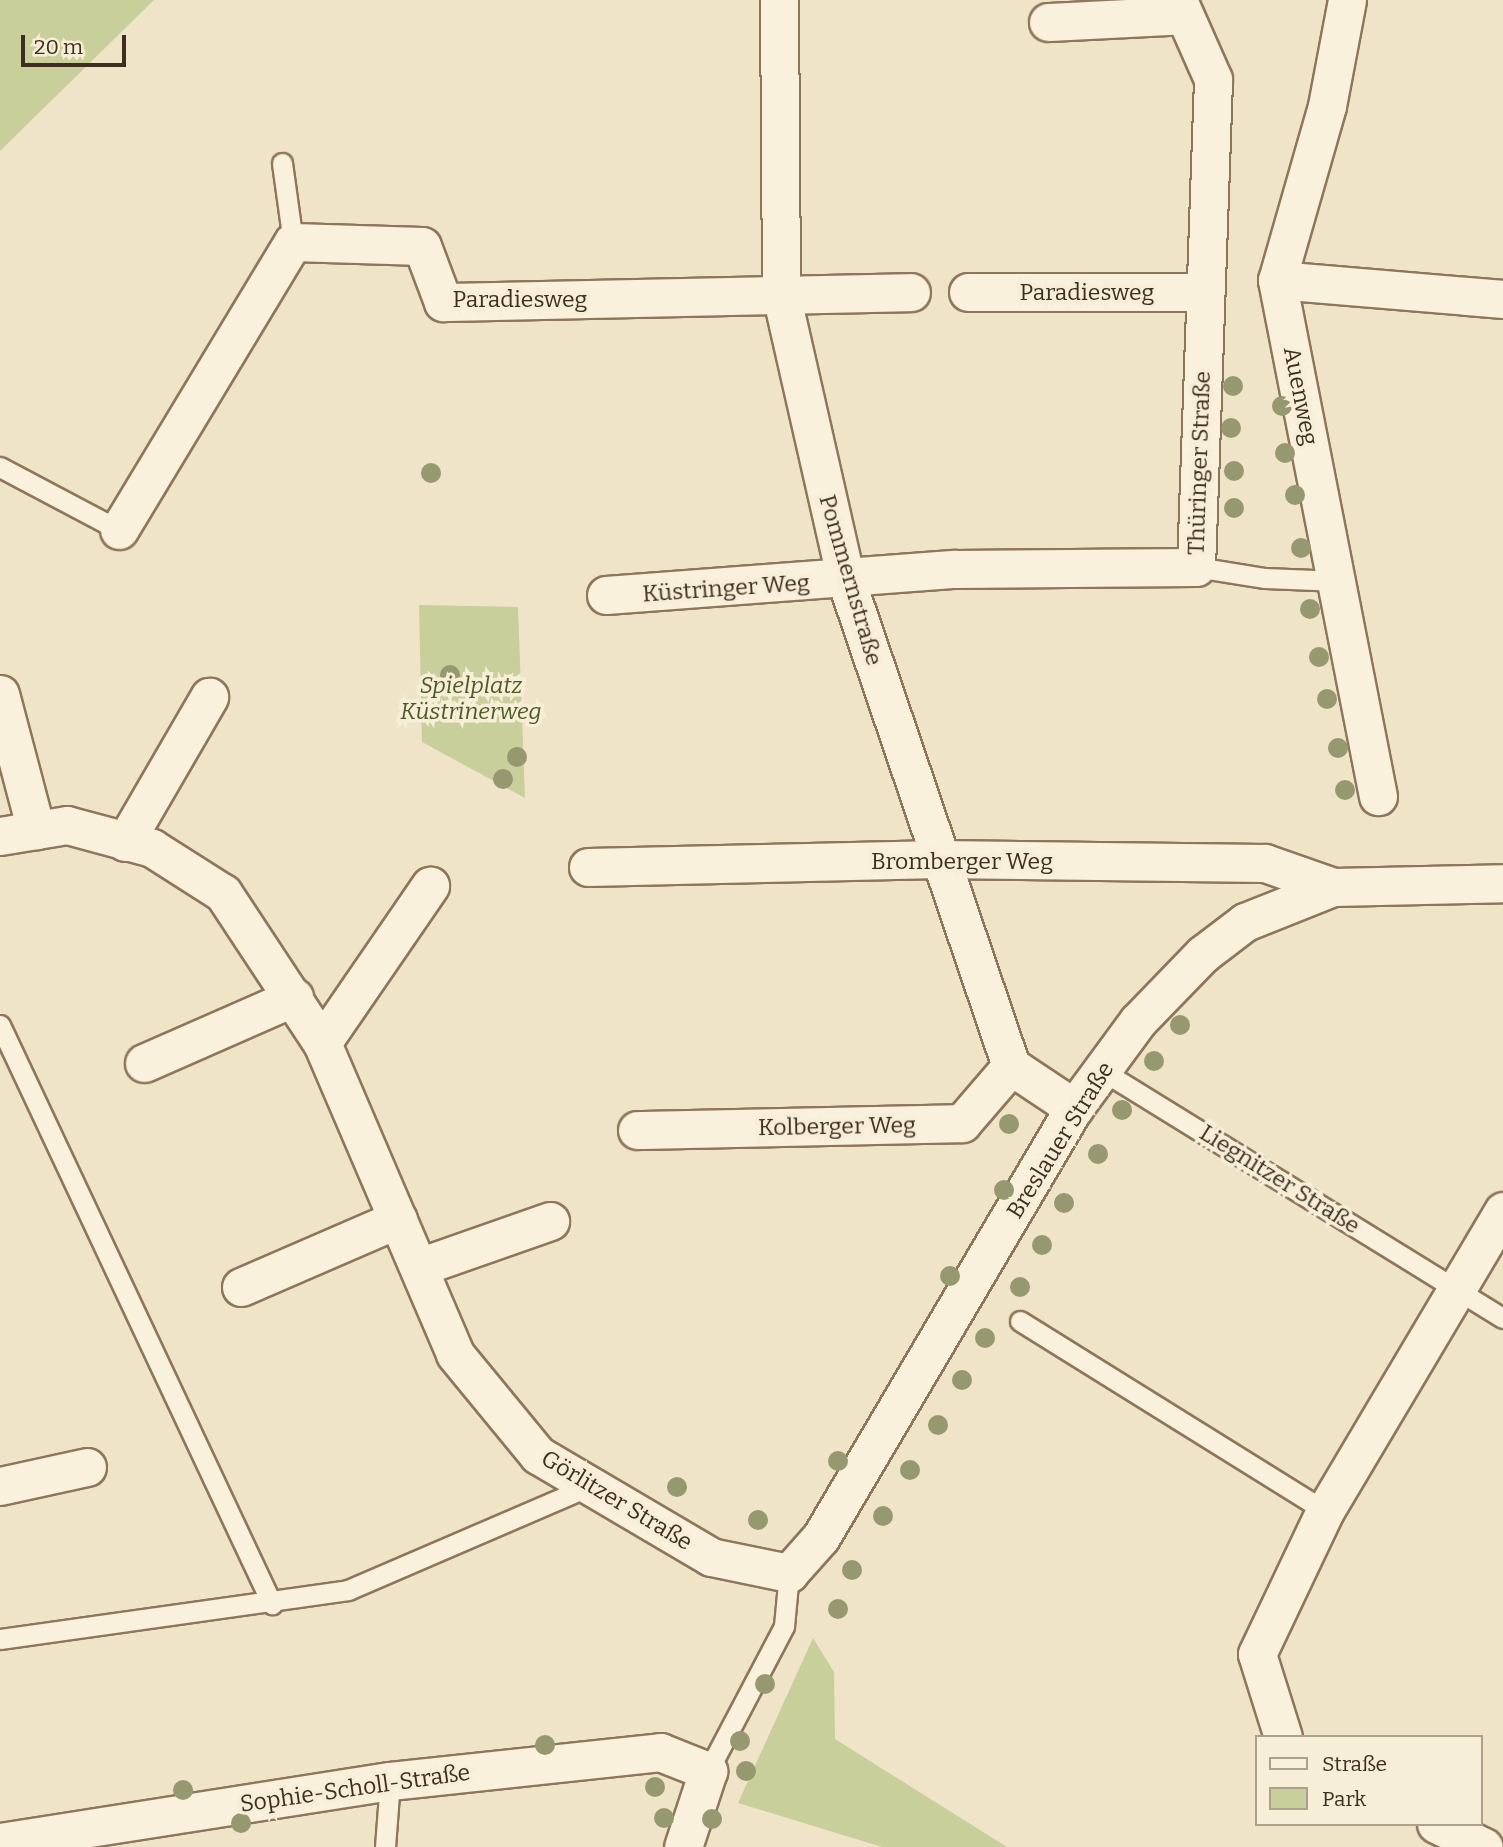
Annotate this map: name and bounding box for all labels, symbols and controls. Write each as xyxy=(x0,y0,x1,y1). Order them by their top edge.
scale bar xyxy=(24,21,130,65)
text: 20 m xyxy=(34,34,83,60)
street label: Paradiesweg xyxy=(1020,278,1154,306)
street label: Paradiesweg xyxy=(453,285,587,313)
street label: Auenweg xyxy=(1278,344,1324,448)
street label: Thüringer Straße xyxy=(1182,371,1216,555)
street label: Pommernstraße xyxy=(813,492,889,668)
street label: Küstringer Weg xyxy=(641,568,811,608)
park label: Spielplatz Küstrinerweg xyxy=(400,671,542,725)
street label: Bromberger Weg xyxy=(871,847,1053,875)
street label: Breslauer Straße xyxy=(1001,1057,1119,1223)
street label: Kolberger Weg xyxy=(758,1111,916,1141)
street label: Liegnitzer Straße xyxy=(1195,1119,1365,1239)
street label: Görlitzer Straße xyxy=(537,1444,697,1556)
legend xyxy=(1254,1735,1482,1826)
text: Straße xyxy=(1322,1751,1387,1777)
street label: Sophie-Scholl-Straße xyxy=(238,1758,472,1818)
text: Park xyxy=(1322,1786,1366,1812)

